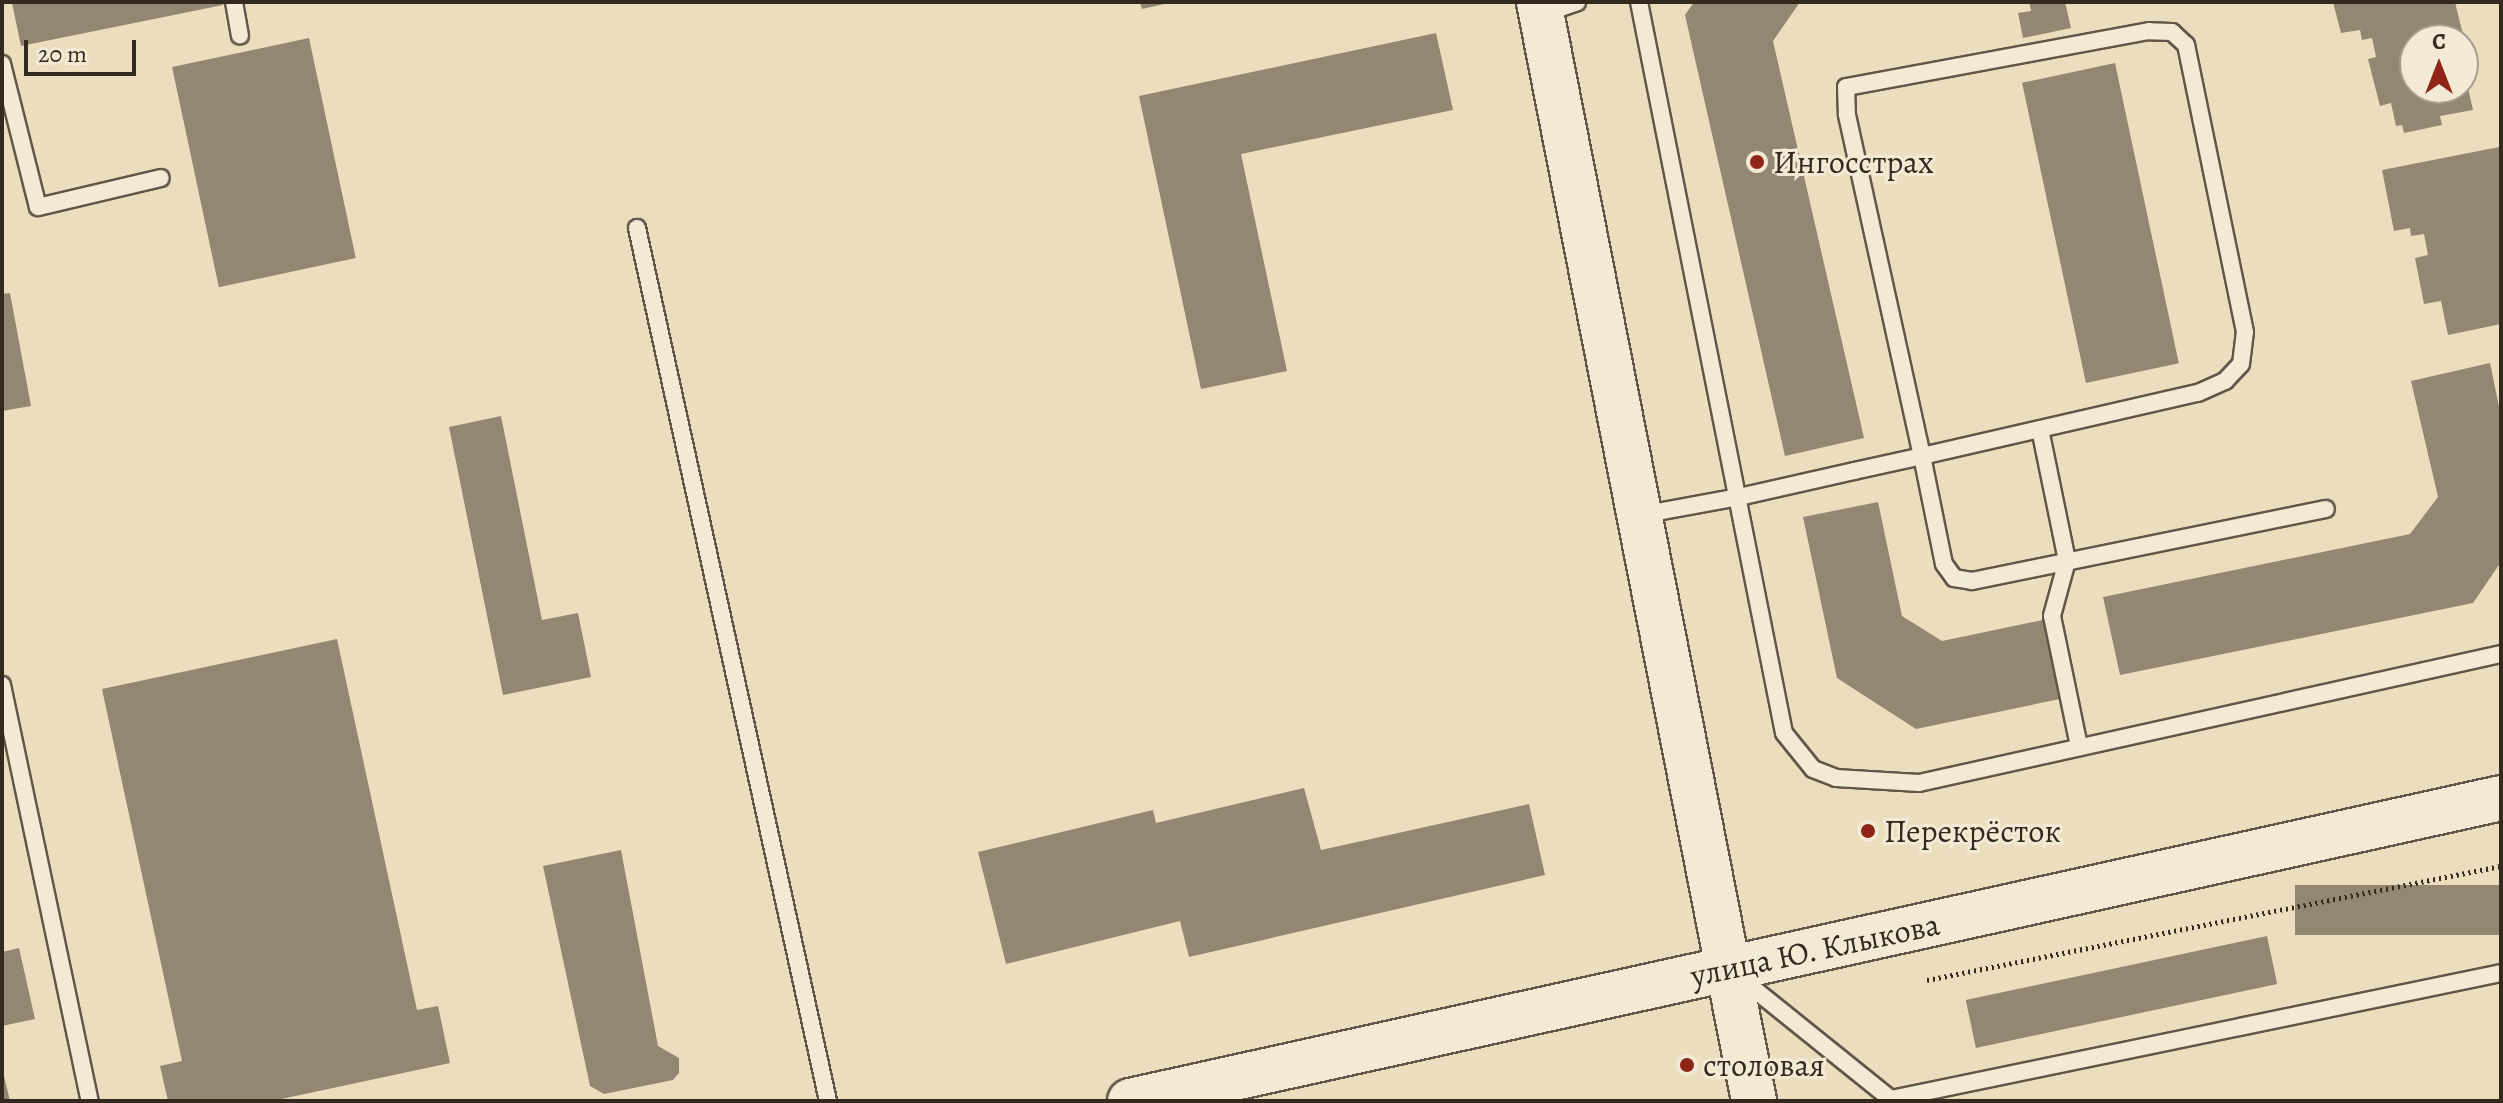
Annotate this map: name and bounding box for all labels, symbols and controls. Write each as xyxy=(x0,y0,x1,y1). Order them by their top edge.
scale bar xyxy=(28,24,140,74)
north arrow xyxy=(2399,24,2479,104)
text: С xyxy=(2432,27,2446,57)
text: 20 m xyxy=(38,38,87,70)
place label: Ингосстрах xyxy=(1773,143,1934,181)
marker: Ингосстрах xyxy=(1748,153,1766,171)
place label: Перекрёсток xyxy=(1884,812,2061,850)
marker: Перекрёсток xyxy=(1859,822,1877,840)
street label: улица Ю. Клыкова xyxy=(1687,905,1943,995)
place label: столовая xyxy=(1703,1046,1825,1084)
marker: столовая xyxy=(1678,1056,1696,1074)

